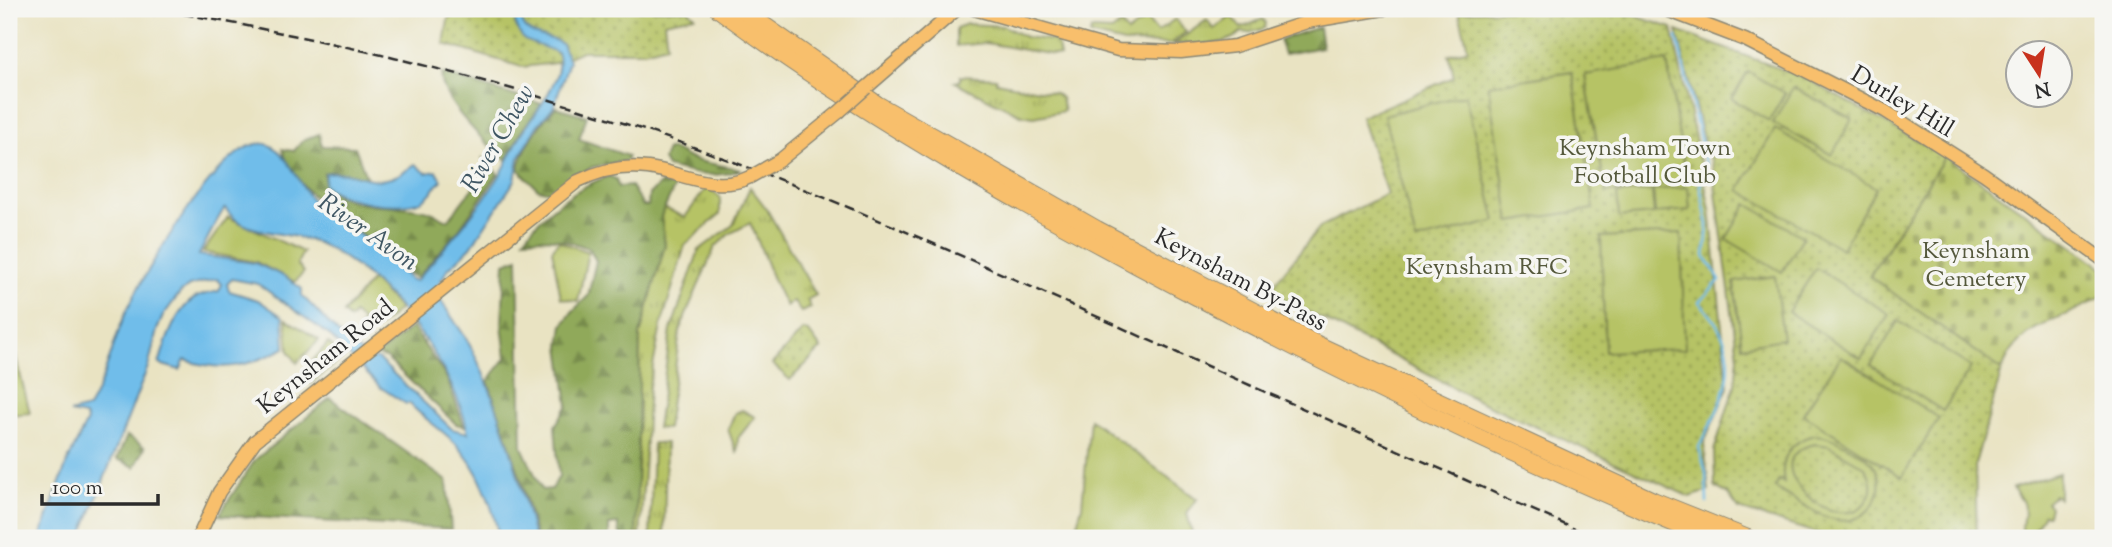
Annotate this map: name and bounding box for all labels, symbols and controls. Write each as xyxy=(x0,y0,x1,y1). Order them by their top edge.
north arrow xyxy=(2004,38,2074,108)
street label: Durley Hill xyxy=(1844,58,1960,147)
text: N xyxy=(2032,73,2052,103)
water label: River Chew xyxy=(453,78,545,200)
park label: Keynsham Town Football Club xyxy=(1559,132,1731,194)
water label: River Avon xyxy=(310,185,425,281)
street label: Keynsham By-Pass xyxy=(1148,221,1332,341)
park label: Keynsham Cemetery xyxy=(1922,235,2030,297)
park label: Keynsham RFC xyxy=(1406,251,1568,285)
street label: Keynsham Road xyxy=(251,292,402,423)
scale bar xyxy=(42,463,158,507)
text: 100 m xyxy=(52,474,103,504)

